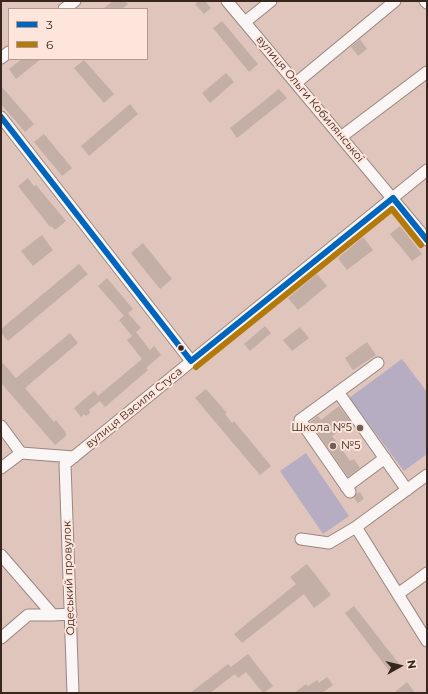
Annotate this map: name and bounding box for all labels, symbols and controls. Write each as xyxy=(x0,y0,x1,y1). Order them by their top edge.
legend xyxy=(8,8,148,60)
text: 3 xyxy=(46,17,53,32)
street label: вулиця Ольги Кобилянської xyxy=(253,33,367,165)
text: 6 xyxy=(46,37,53,52)
unlabelled marker xyxy=(176,343,186,353)
street label: вулиця Василя Стуса xyxy=(83,365,185,451)
place label: Школа №5 xyxy=(291,421,352,435)
marker: Школа №5 xyxy=(355,423,365,433)
place label: №5 xyxy=(341,439,360,453)
marker: №5 xyxy=(328,441,338,451)
street label: Одеський провулок xyxy=(60,520,78,636)
north arrow xyxy=(380,646,420,686)
text: N xyxy=(404,659,419,670)

